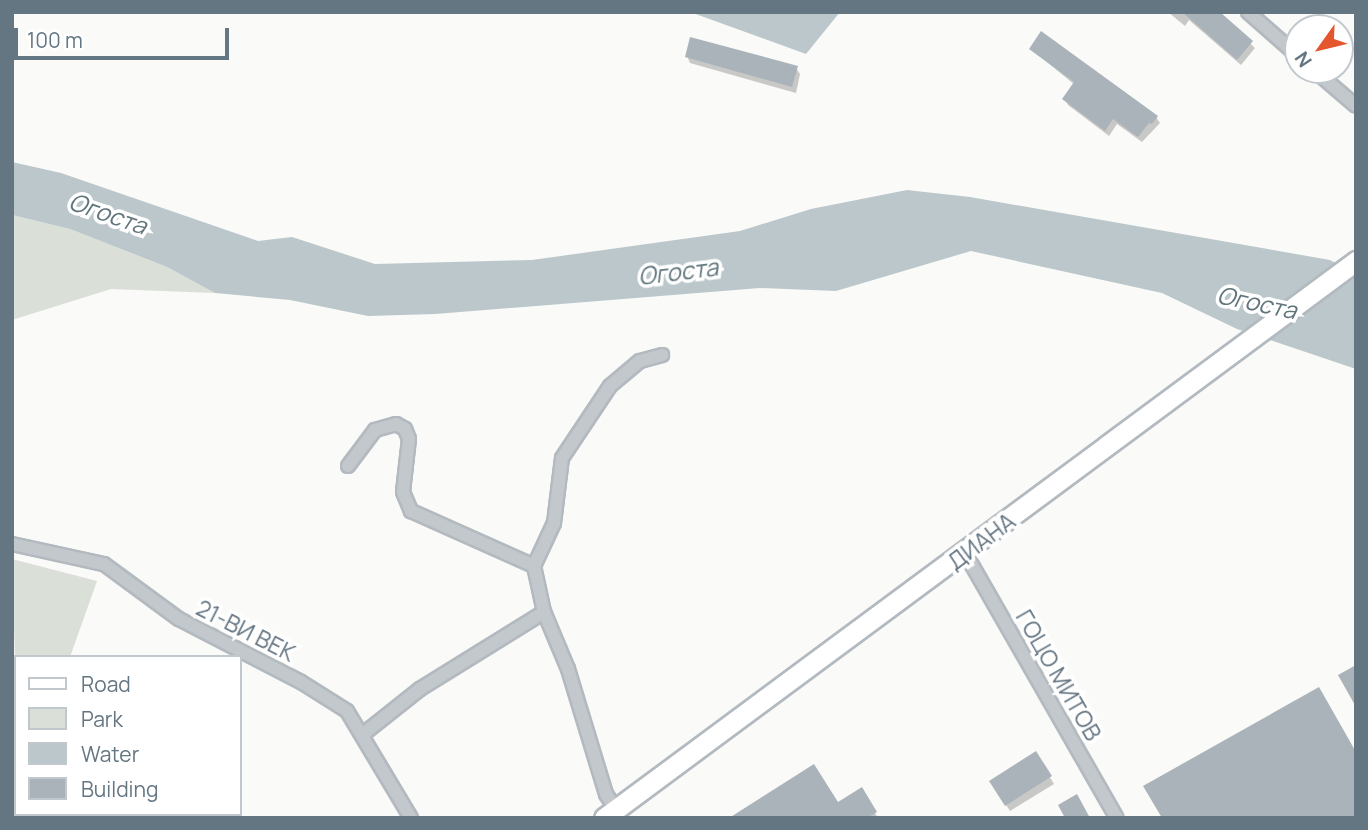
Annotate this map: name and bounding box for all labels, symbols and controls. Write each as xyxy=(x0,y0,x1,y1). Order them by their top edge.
scale bar xyxy=(18,14,233,58)
north arrow xyxy=(1284,14,1354,84)
text: 100 m xyxy=(27,26,83,54)
text: N xyxy=(1289,47,1318,73)
water label: Огоста xyxy=(65,186,151,240)
water label: Огоста xyxy=(636,252,720,290)
water label: Огоста xyxy=(1215,280,1299,324)
street label: ДИАНА xyxy=(942,507,1020,575)
street label: 21-ВИ ВЕК xyxy=(192,593,300,667)
street label: ГОЦО МИТОВ xyxy=(1011,605,1107,745)
legend xyxy=(14,655,242,816)
text: Road xyxy=(81,670,131,698)
text: Park xyxy=(81,705,123,733)
text: Water xyxy=(81,740,139,768)
text: Building xyxy=(81,775,158,803)

